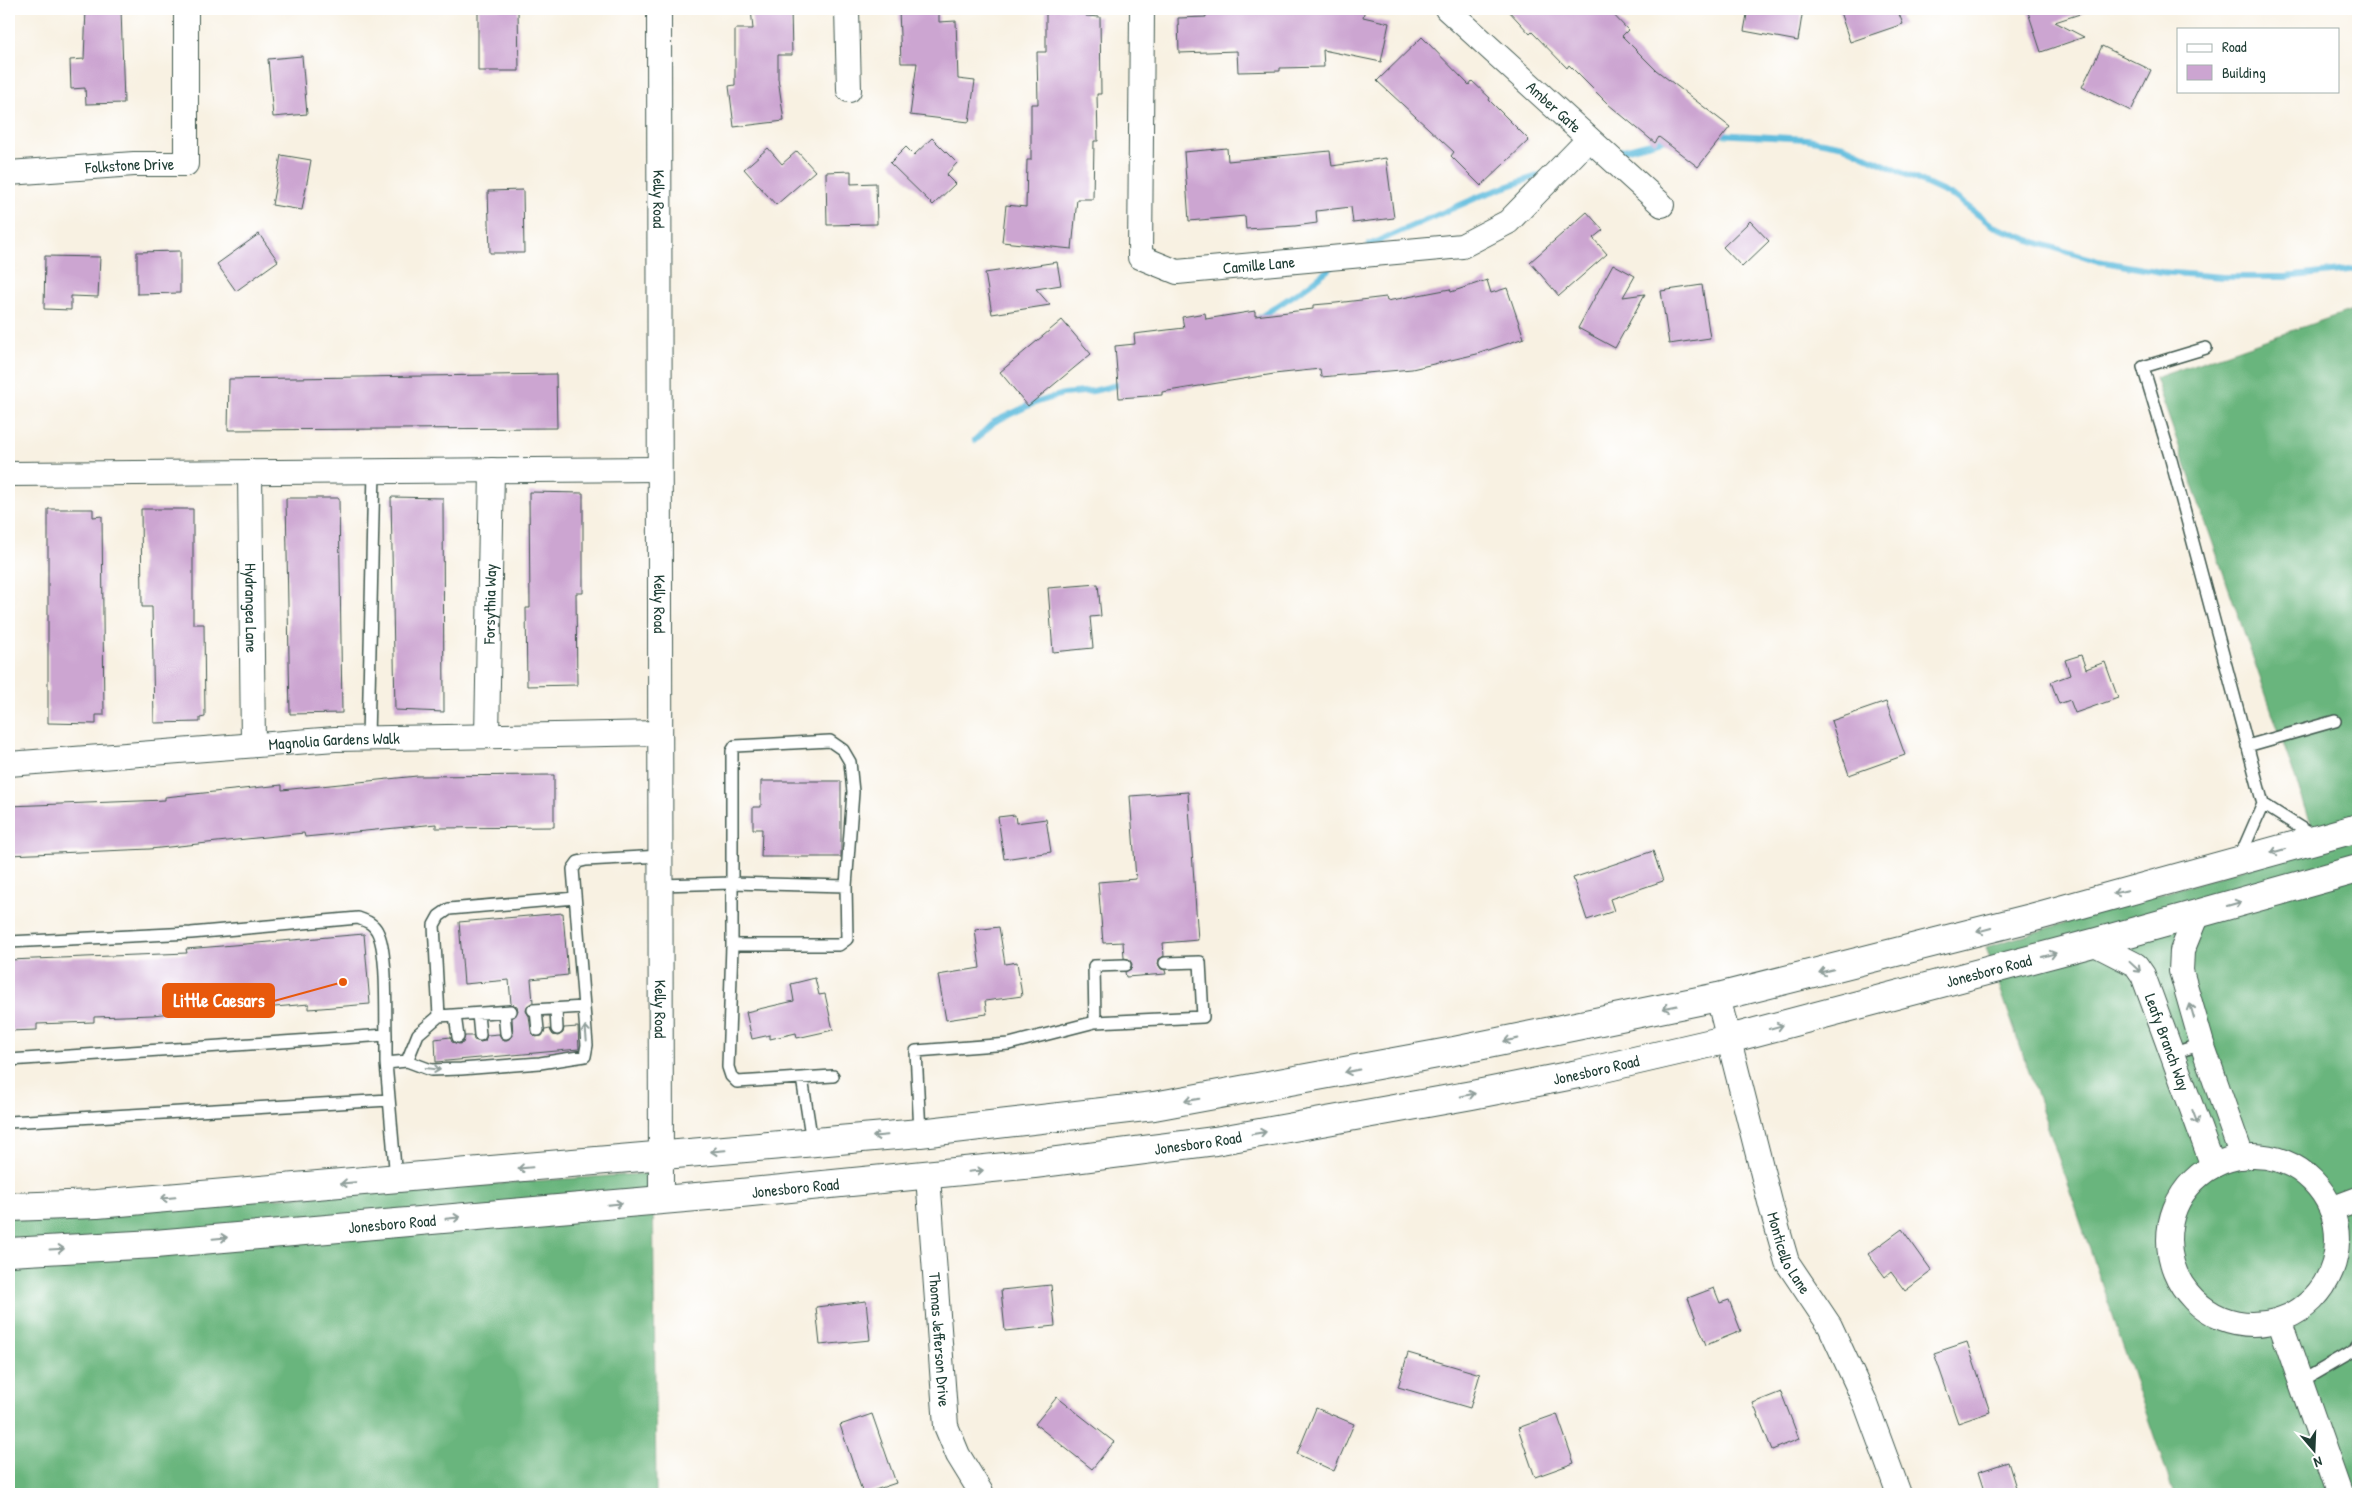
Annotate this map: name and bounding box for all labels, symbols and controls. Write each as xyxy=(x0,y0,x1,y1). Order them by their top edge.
legend xyxy=(2177,28,2340,92)
text: Road xyxy=(2222,36,2247,57)
text: Building xyxy=(2222,62,2266,83)
street label: Amber Gate xyxy=(1522,76,1587,138)
street label: Folkstone Drive xyxy=(84,153,175,179)
street label: Kelly Road xyxy=(648,170,670,228)
street label: Camille Lane xyxy=(1222,250,1296,279)
street label: Hydrangea Lane xyxy=(240,563,263,654)
street label: Forsythia Way xyxy=(478,563,501,645)
street label: Kelly Road xyxy=(649,575,671,633)
street label: Magnolia Gardens Walk xyxy=(268,727,400,755)
one-way arrow xyxy=(2270,847,2286,857)
one-way arrow xyxy=(2113,888,2129,897)
one-way arrow xyxy=(2226,898,2242,908)
one-way arrow xyxy=(1976,926,1992,935)
street label: Jonesboro Road xyxy=(1943,949,2034,992)
one-way arrow xyxy=(2040,950,2056,959)
one-way arrow xyxy=(2129,961,2141,973)
one-way arrow xyxy=(1819,967,1835,976)
street label: Kelly Road xyxy=(650,980,672,1038)
callout: Little Caesars xyxy=(163,984,274,1017)
text: Little Caesars xyxy=(173,988,265,1013)
street label: Leafy Branch Way xyxy=(2140,990,2196,1094)
one-way arrow xyxy=(1663,1003,1679,1012)
one-way arrow xyxy=(2187,1004,2197,1020)
one-way arrow xyxy=(1768,1021,1784,1031)
one-way arrow xyxy=(581,1025,591,1041)
one-way arrow xyxy=(1504,1036,1520,1045)
street label: Jonesboro Road xyxy=(1551,1049,1641,1090)
one-way arrow xyxy=(425,1064,441,1074)
one-way arrow xyxy=(1344,1067,1360,1077)
one-way arrow xyxy=(1459,1090,1475,1100)
one-way arrow xyxy=(1184,1095,1200,1105)
one-way arrow xyxy=(2191,1109,2200,1124)
street label: Jonesboro Road xyxy=(1153,1125,1243,1160)
one-way arrow xyxy=(1250,1127,1266,1137)
one-way arrow xyxy=(873,1132,889,1141)
one-way arrow xyxy=(711,1146,727,1156)
one-way arrow xyxy=(517,1163,533,1173)
one-way arrow xyxy=(968,1166,984,1176)
street label: Jonesboro Road xyxy=(751,1172,840,1203)
one-way arrow xyxy=(340,1178,356,1188)
one-way arrow xyxy=(161,1193,177,1203)
one-way arrow xyxy=(606,1199,622,1209)
street label: Jonesboro Road xyxy=(347,1209,437,1238)
street label: Monticello Lane xyxy=(1762,1209,1817,1299)
one-way arrow xyxy=(444,1213,460,1223)
one-way arrow xyxy=(211,1233,227,1243)
one-way arrow xyxy=(49,1245,65,1254)
street label: Thomas Jefferson Drive xyxy=(924,1272,956,1408)
north arrow xyxy=(2290,1426,2340,1476)
text: N xyxy=(2311,1453,2325,1473)

